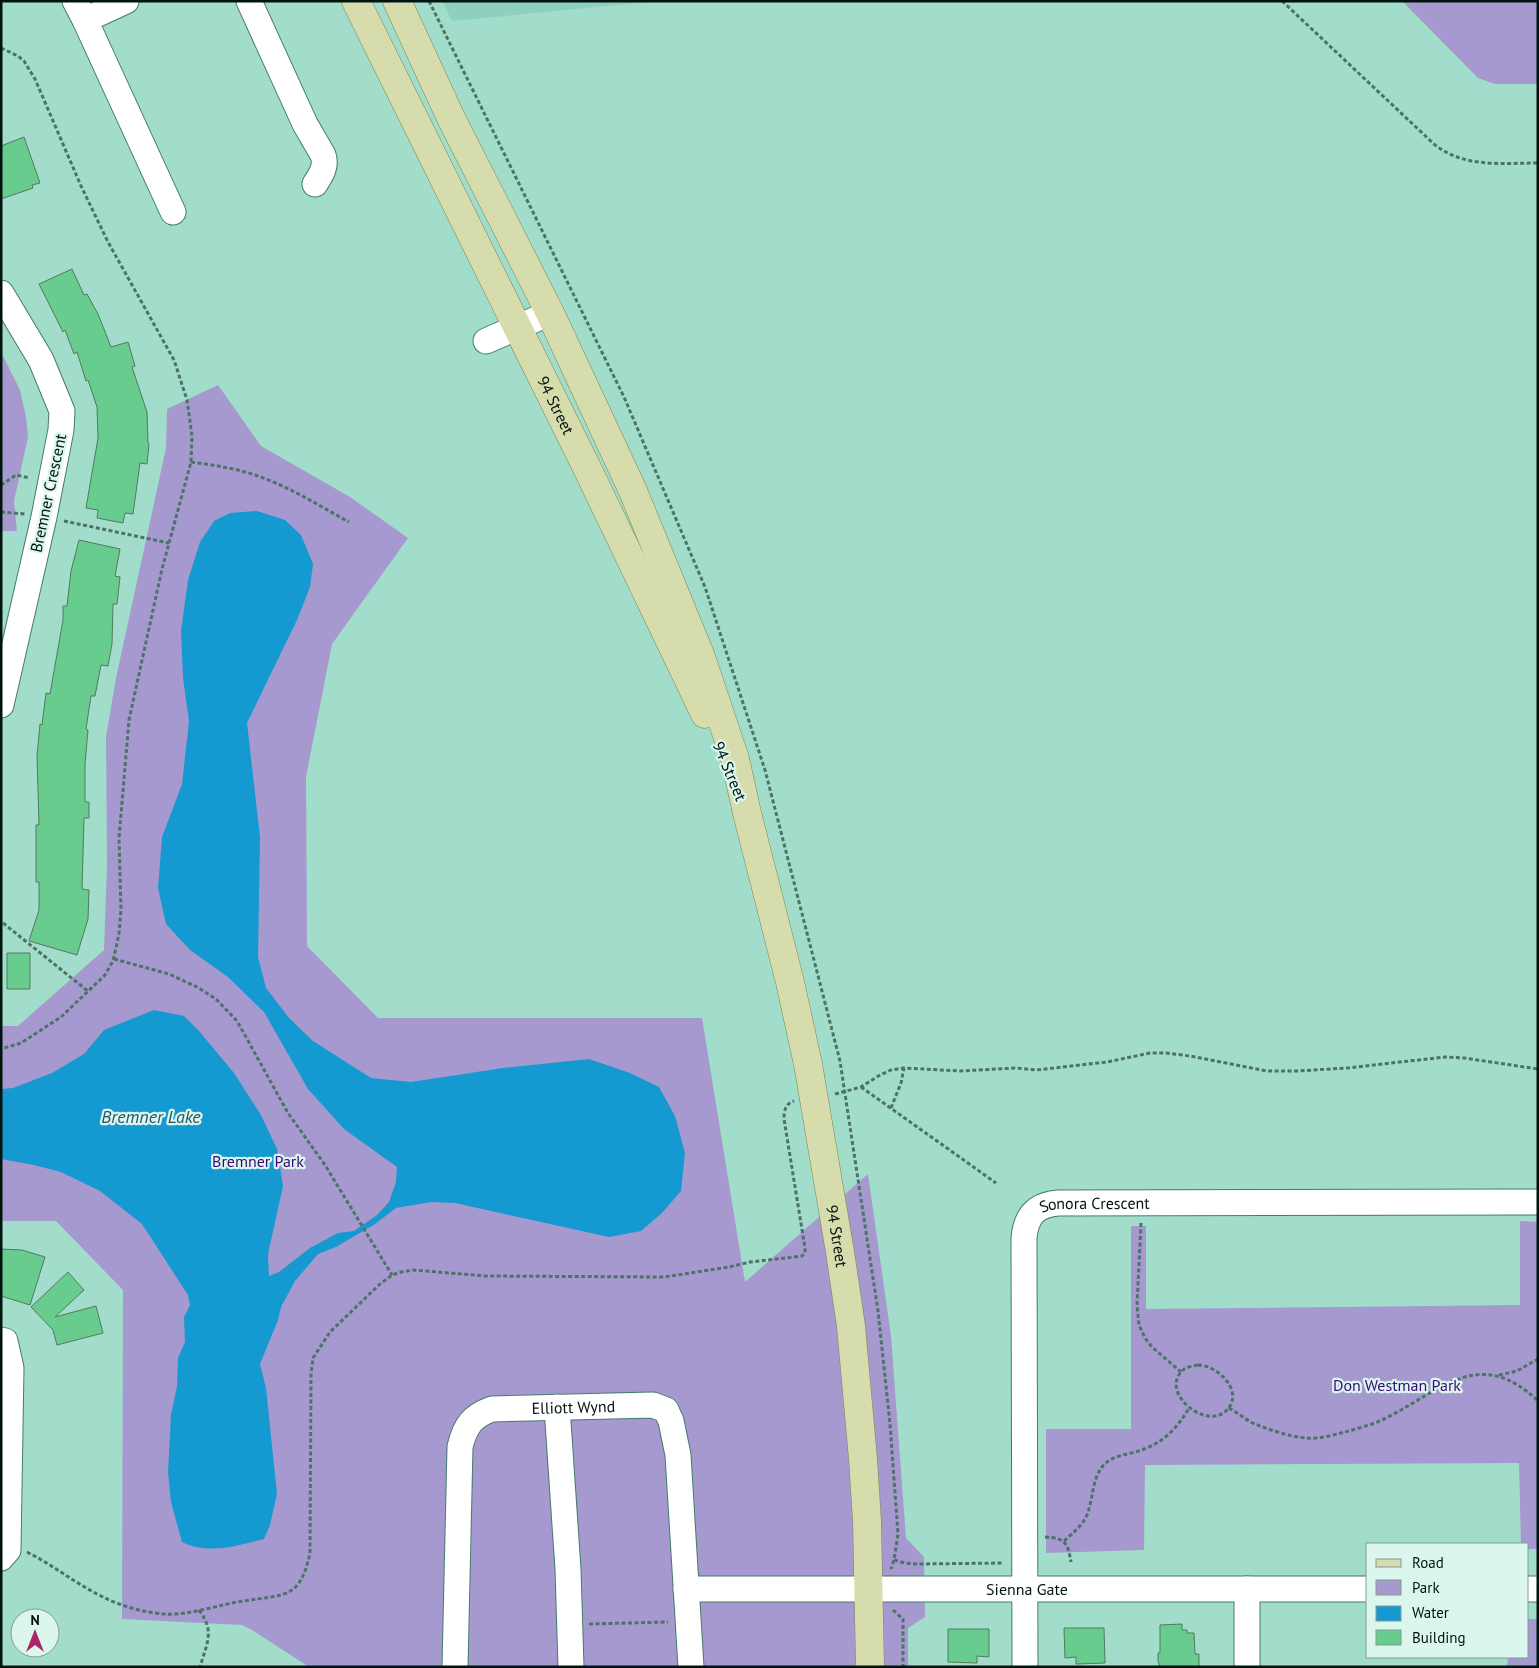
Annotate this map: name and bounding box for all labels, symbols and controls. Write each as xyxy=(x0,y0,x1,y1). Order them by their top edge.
street label: 94 Street xyxy=(533,373,579,438)
street label: Bremner Crescent xyxy=(26,431,70,554)
street label: 94 Street xyxy=(709,738,752,804)
water label: Bremner Lake xyxy=(101,1105,201,1128)
park label: Bremner Park xyxy=(212,1151,304,1171)
street label: Sonora Crescent xyxy=(1036,1193,1150,1217)
street label: 94 Street xyxy=(822,1203,852,1269)
park label: Don Westman Park xyxy=(1333,1375,1461,1395)
street label: Elliott Wynd xyxy=(531,1396,615,1418)
legend xyxy=(1366,1543,1529,1658)
text: Road xyxy=(1412,1553,1444,1572)
text: Park xyxy=(1412,1578,1440,1597)
street label: Sienna Gate xyxy=(986,1579,1068,1599)
text: Water xyxy=(1412,1603,1449,1622)
north arrow xyxy=(10,1608,60,1658)
text: N xyxy=(30,1611,40,1629)
text: Building xyxy=(1412,1628,1466,1647)

